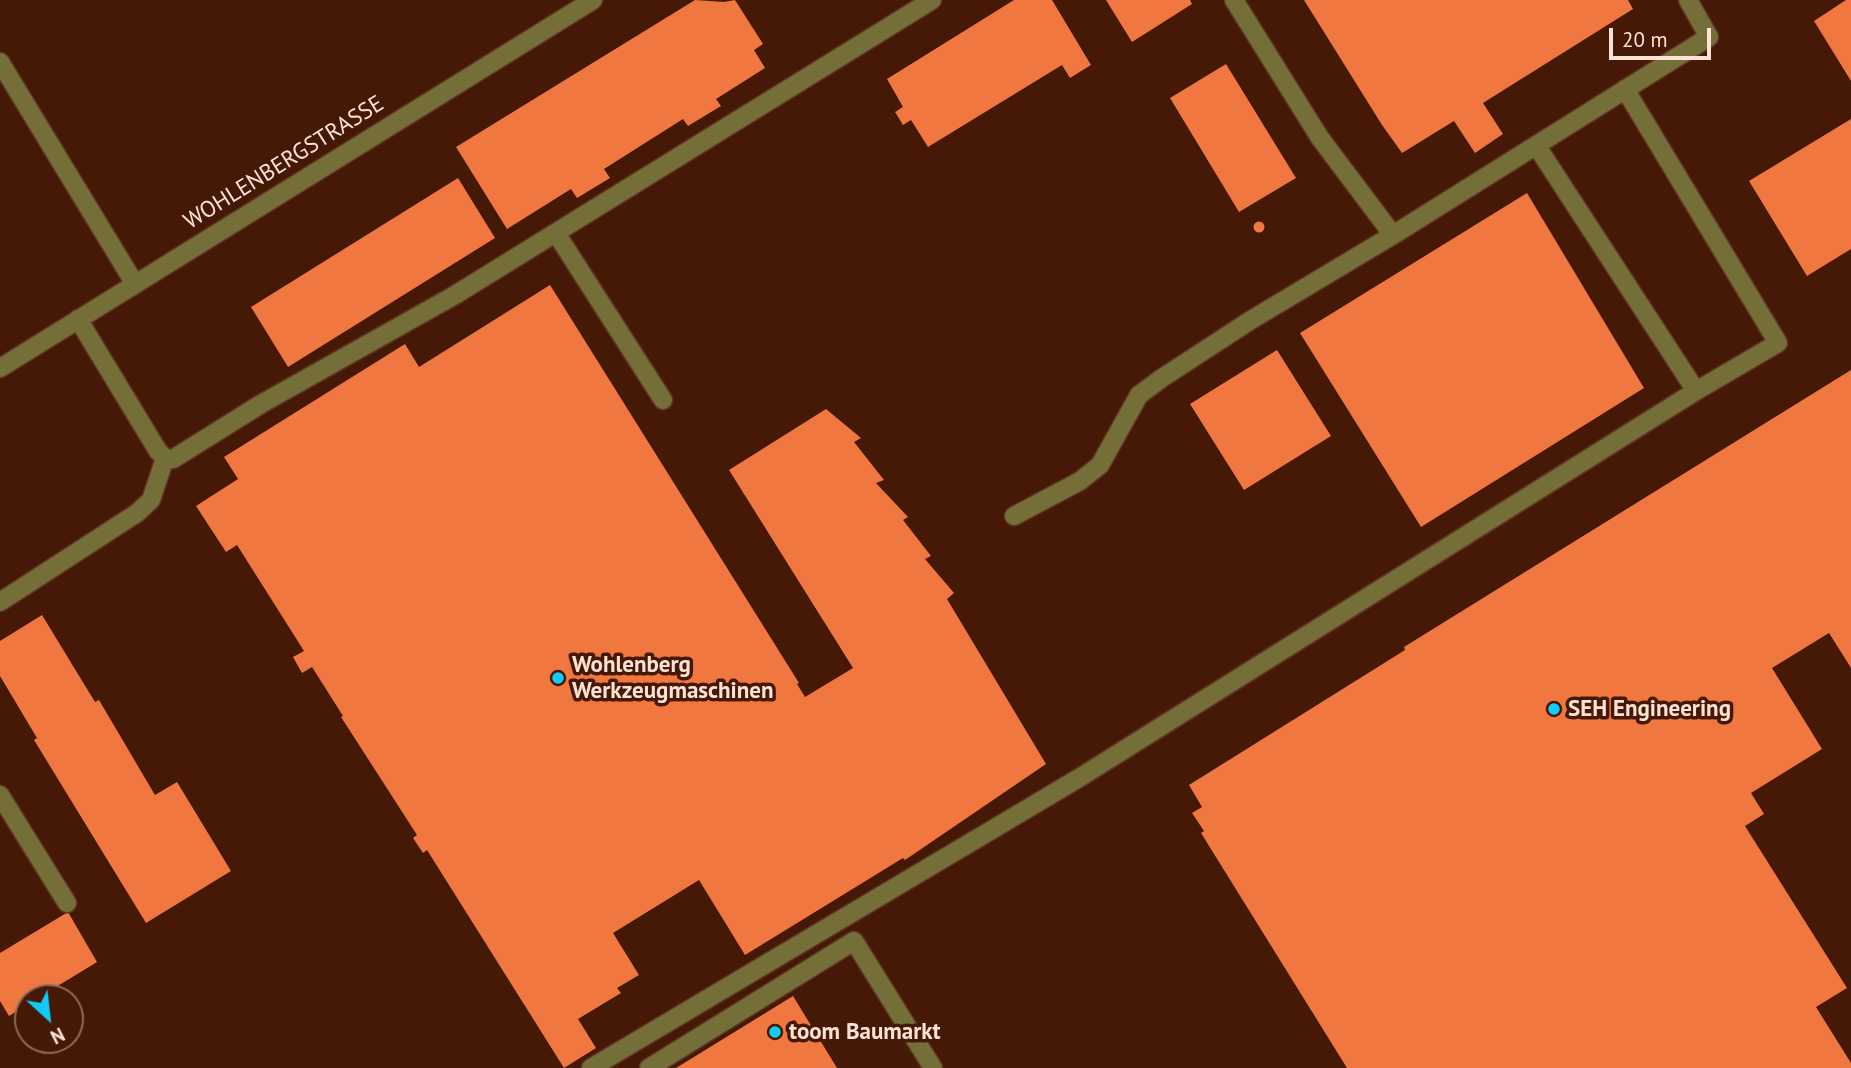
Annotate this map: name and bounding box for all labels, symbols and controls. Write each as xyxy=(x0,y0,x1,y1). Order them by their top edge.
scale bar xyxy=(1613,14,1714,58)
text: 20 m xyxy=(1622,26,1668,53)
street label: WOHLENBERGSTRASSE xyxy=(179,90,389,236)
place label: Wohlenberg Werkzeugmaschinen xyxy=(572,651,773,705)
marker: Wohlenberg Werkzeugmaschinen xyxy=(550,670,566,686)
place label: SEH Engineering xyxy=(1568,695,1731,723)
marker: SEH Engineering xyxy=(1546,701,1562,717)
north arrow xyxy=(14,984,84,1054)
place label: toom Baumarkt xyxy=(789,1018,941,1046)
text: N xyxy=(47,1022,69,1049)
marker: toom Baumarkt xyxy=(767,1024,783,1040)

